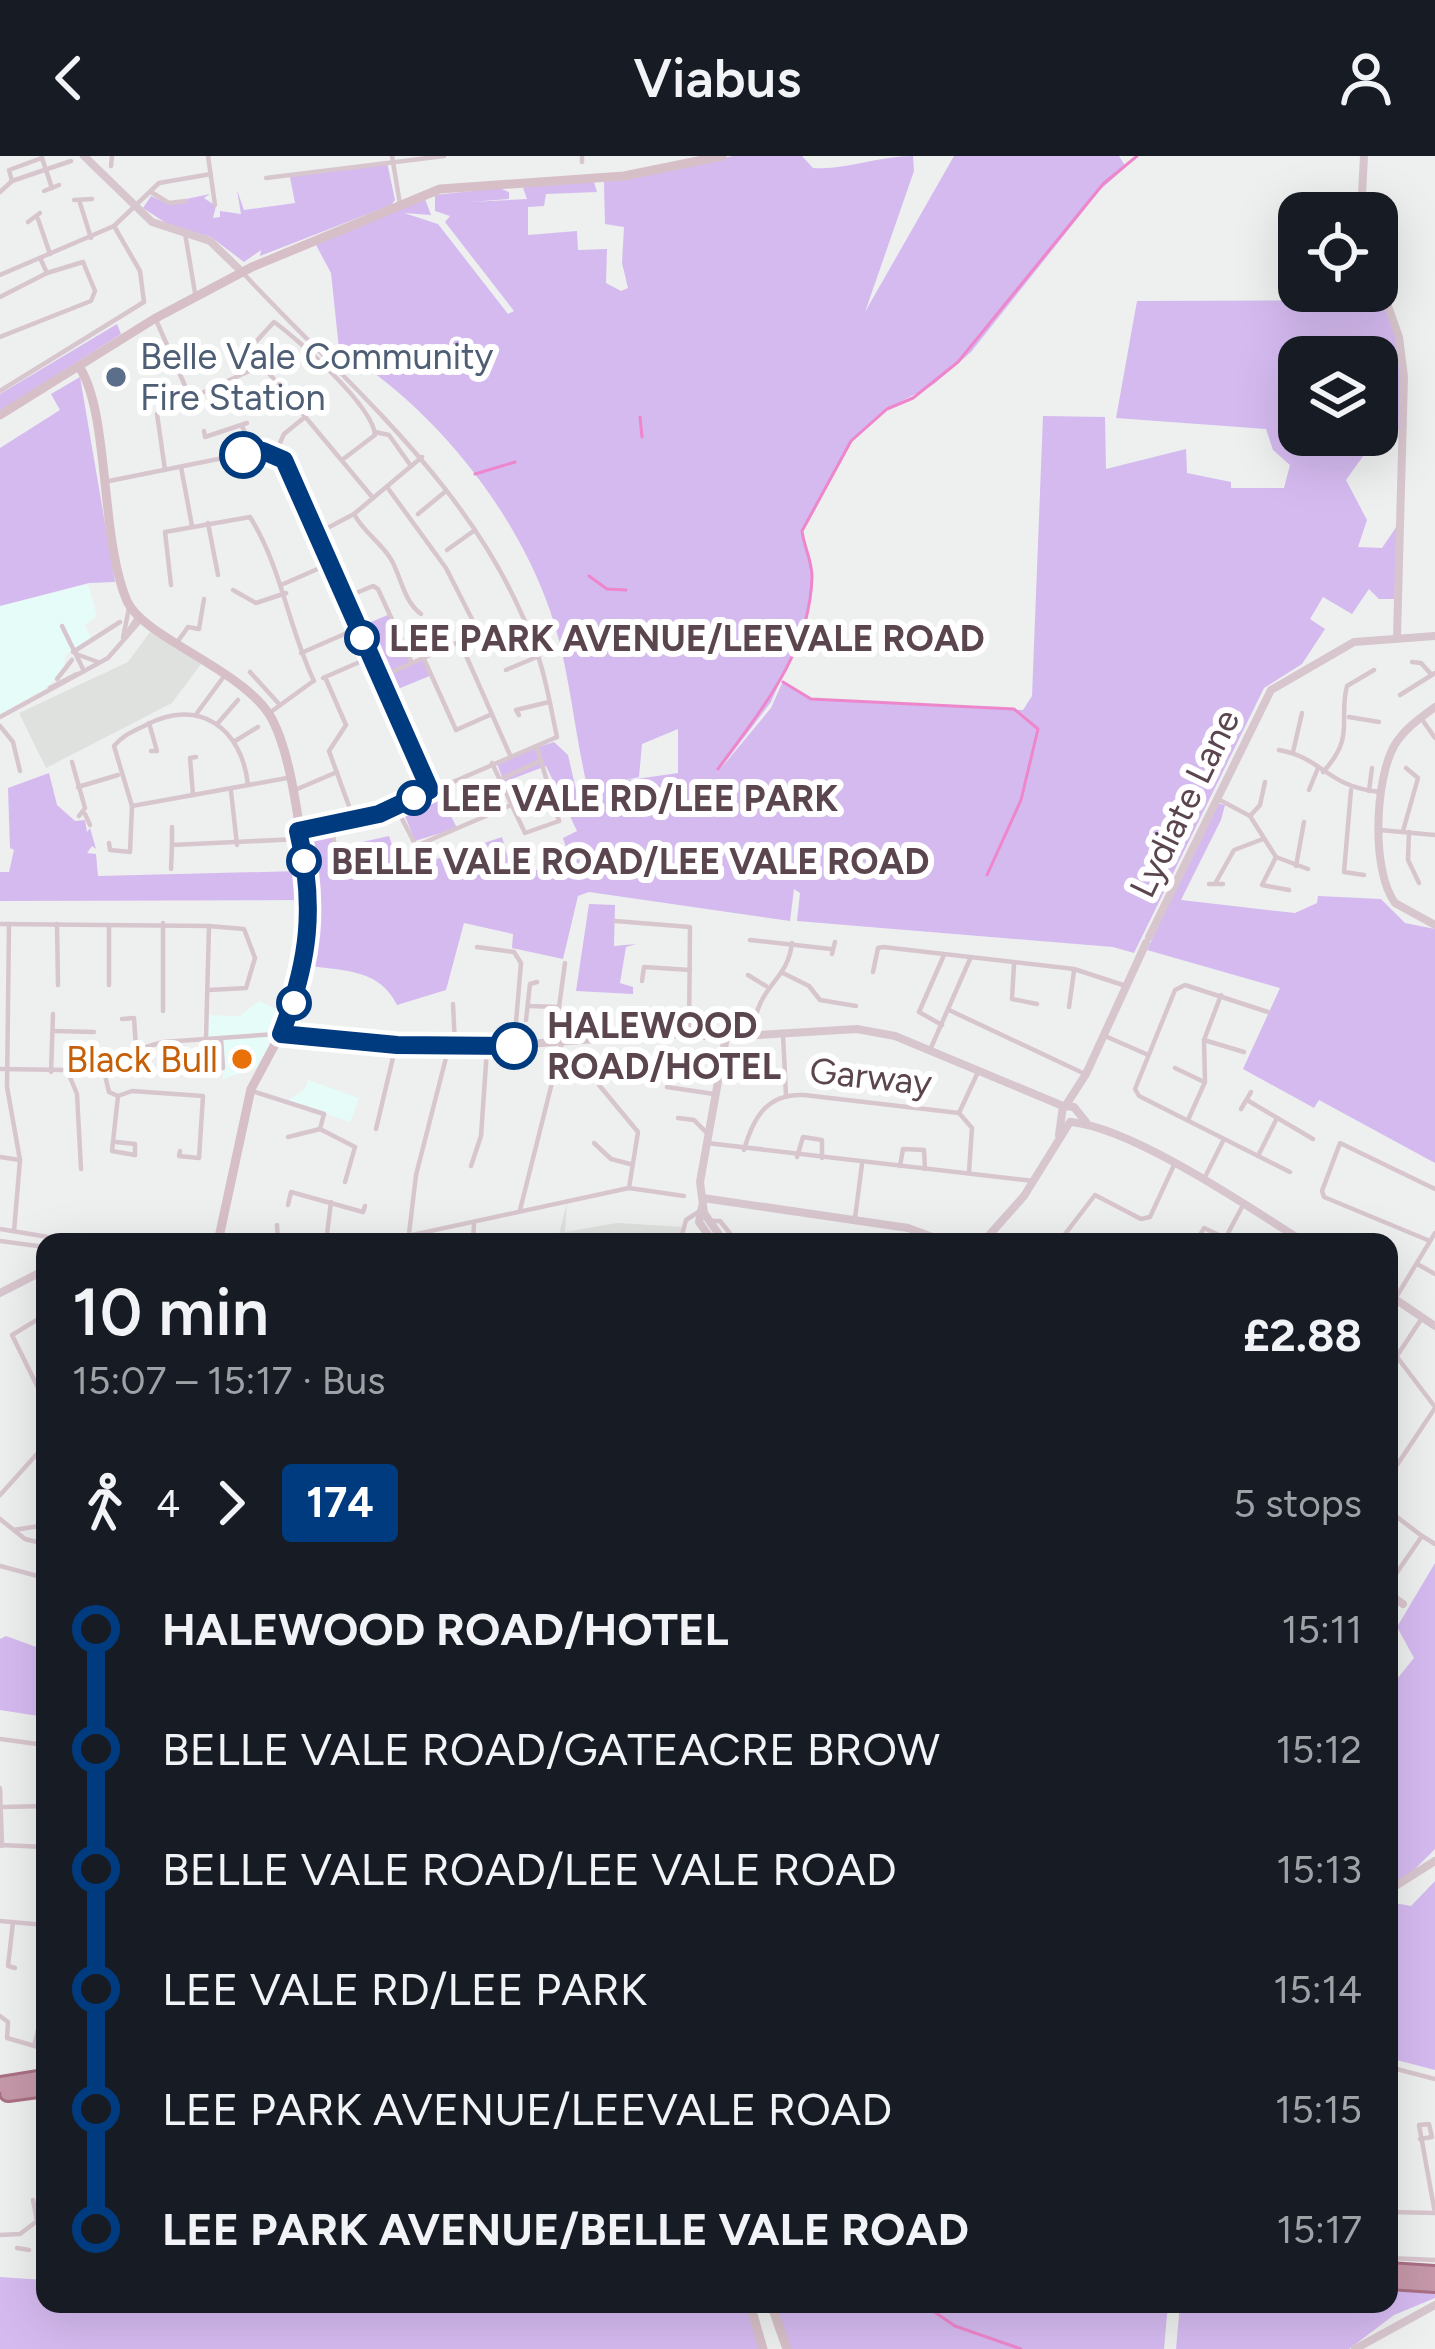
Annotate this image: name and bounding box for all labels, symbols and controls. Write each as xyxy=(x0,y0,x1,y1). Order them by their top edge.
icon: back xyxy=(36,45,102,111)
icon: person xyxy=(1333,45,1399,111)
text: Viabus xyxy=(634,46,801,111)
map controls xyxy=(1278,192,1398,456)
button: locate xyxy=(1278,192,1398,312)
place label: Belle Vale Community Fire Station xyxy=(140,335,494,419)
button: layers xyxy=(1278,336,1398,456)
marker: Belle Vale Community Fire Station xyxy=(103,364,129,390)
unlabelled marker xyxy=(221,433,265,477)
place label: LEE PARK AVENUE/LEEVALE ROAD xyxy=(389,617,985,660)
marker: LEE PARK AVENUE/LEEVALE ROAD xyxy=(346,622,378,654)
street label: Lydiate Lane xyxy=(1120,702,1248,904)
place label: LEE VALE RD/LEE PARK xyxy=(441,777,838,820)
marker: LEE VALE RD/LEE PARK xyxy=(398,782,430,814)
place label: BELLE VALE ROAD/LEE VALE ROAD xyxy=(331,840,929,883)
marker: BELLE VALE ROAD/LEE VALE ROAD xyxy=(288,845,320,877)
unlabelled marker xyxy=(278,987,310,1019)
place label: HALEWOOD ROAD/HOTEL xyxy=(547,1004,781,1088)
marker: HALEWOOD ROAD/HOTEL xyxy=(492,1024,536,1068)
place label: Black Bull xyxy=(66,1038,218,1081)
marker: Black Bull xyxy=(229,1046,255,1072)
street label: Garway xyxy=(808,1049,934,1104)
text: 10 min xyxy=(72,1272,269,1352)
text: £2.88 xyxy=(1243,1308,1362,1362)
text: 15:07 – 15:17 · Bus xyxy=(72,1357,385,1404)
icon: walk xyxy=(72,1470,138,1536)
icon: forward xyxy=(198,1470,264,1536)
text: 174 xyxy=(306,1477,374,1528)
text: 4 xyxy=(156,1480,180,1527)
text: 5 stops xyxy=(1233,1480,1362,1527)
text: HALEWOOD ROAD/HOTEL xyxy=(162,1602,729,1656)
text: 15:11 xyxy=(1281,1606,1362,1653)
text: BELLE VALE ROAD/GATEACRE BROW xyxy=(162,1722,940,1776)
text: 15:12 xyxy=(1276,1726,1362,1773)
text: BELLE VALE ROAD/LEE VALE ROAD xyxy=(162,1842,897,1896)
text: 15:13 xyxy=(1276,1846,1362,1893)
text: LEE VALE RD/LEE PARK xyxy=(162,1962,647,2016)
text: 15:14 xyxy=(1273,1966,1362,2013)
text: LEE PARK AVENUE/LEEVALE ROAD xyxy=(162,2082,892,2136)
text: 15:15 xyxy=(1275,2086,1362,2133)
text: LEE PARK AVENUE/BELLE VALE ROAD xyxy=(162,2202,969,2256)
text: 15:17 xyxy=(1277,2206,1362,2253)

